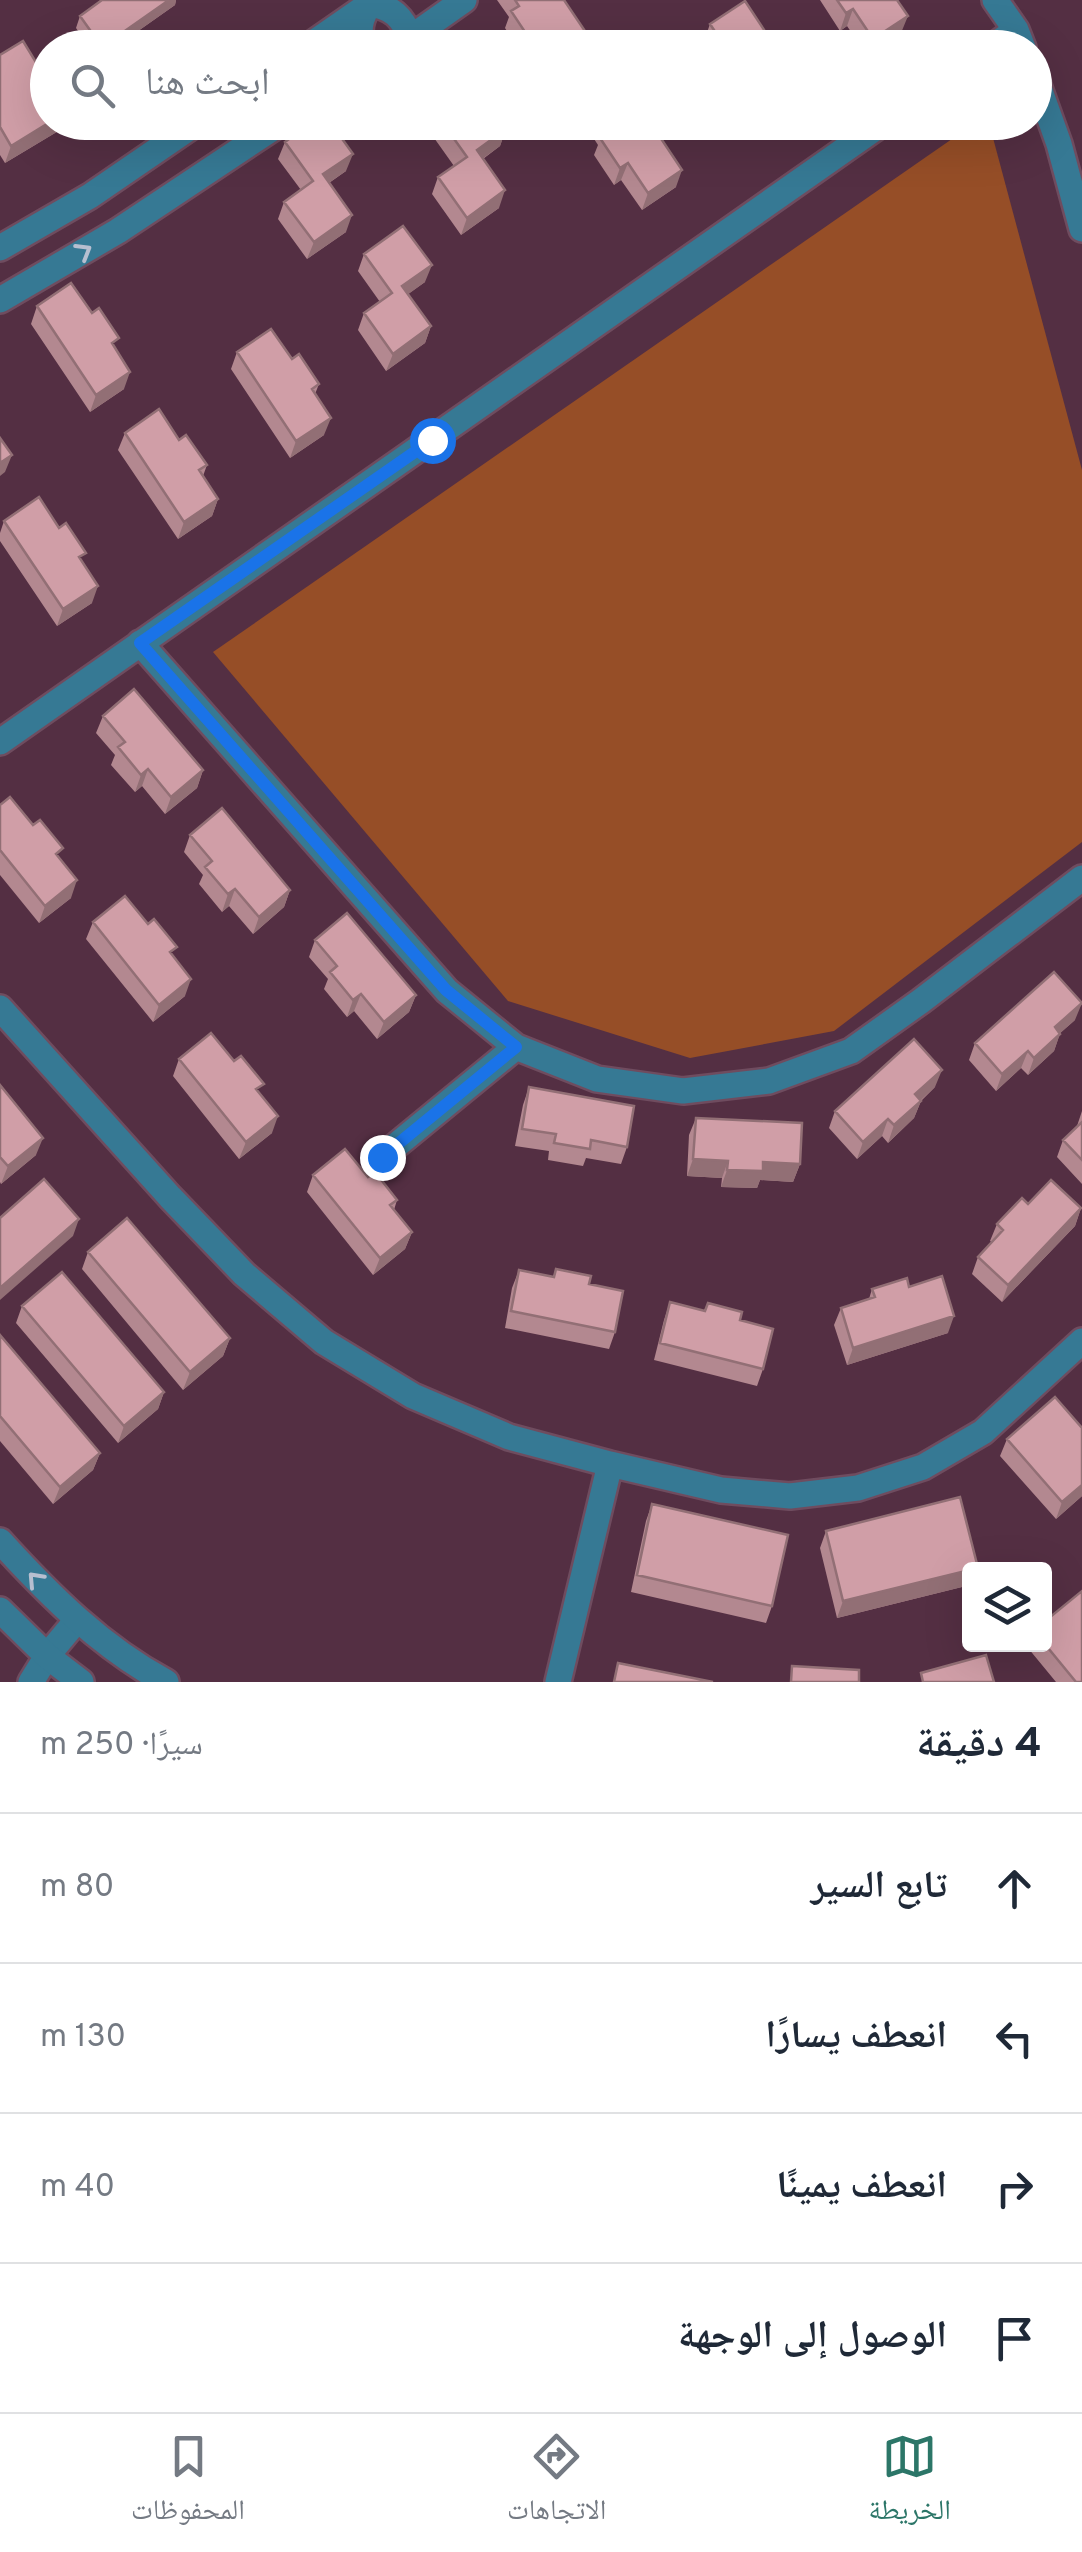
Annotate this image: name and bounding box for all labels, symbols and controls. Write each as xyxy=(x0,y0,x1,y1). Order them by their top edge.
search box xyxy=(30,30,1052,140)
icon: search xyxy=(65,58,120,113)
text: ابحث هنا xyxy=(145,60,270,109)
one-way arrow xyxy=(73,244,91,263)
route start xyxy=(410,418,456,464)
route end xyxy=(360,1135,406,1181)
map controls xyxy=(962,1562,1052,1652)
button: layers xyxy=(962,1562,1052,1652)
one-way arrow xyxy=(29,1572,47,1591)
text: 4 دقيقة xyxy=(916,1719,1042,1772)
text: سيرًا · 250 m xyxy=(40,1726,203,1766)
icon: ahead xyxy=(987,1861,1042,1916)
text: تابع السير xyxy=(811,1863,947,1912)
text: 80 m xyxy=(40,1868,114,1908)
icon: left xyxy=(987,2011,1042,2066)
text: انعطف يسارًا xyxy=(765,2013,947,2062)
text: 130 m xyxy=(40,2018,126,2058)
icon: right xyxy=(987,2161,1042,2216)
text: انعطف يمينًا xyxy=(776,2163,947,2212)
text: 40 m xyxy=(40,2168,115,2208)
icon: arrive xyxy=(987,2311,1042,2366)
text: الوصول إلى الوجهة xyxy=(678,2313,947,2362)
tab: المحفوظات xyxy=(131,2429,245,2537)
tab: الاتجاهات xyxy=(507,2429,606,2537)
tab: الخريطة xyxy=(869,2429,951,2537)

